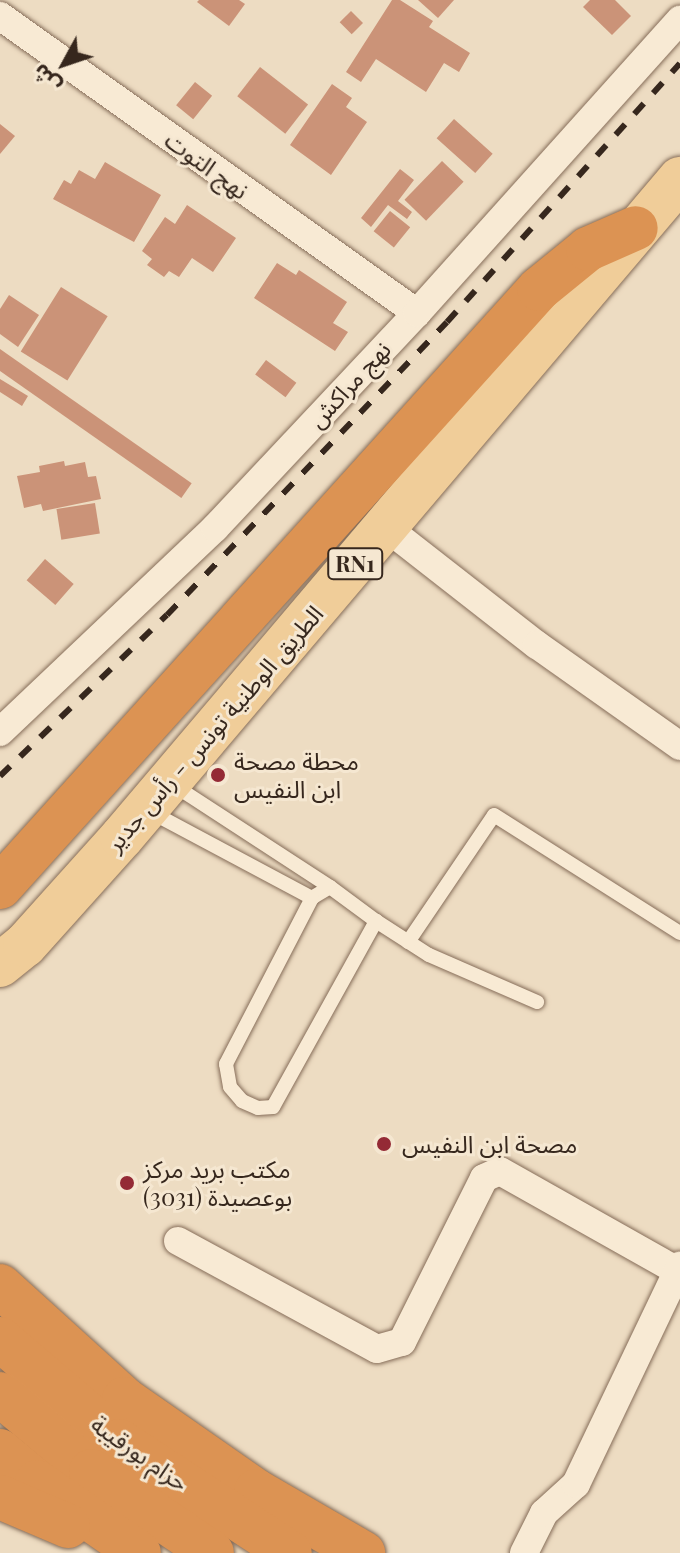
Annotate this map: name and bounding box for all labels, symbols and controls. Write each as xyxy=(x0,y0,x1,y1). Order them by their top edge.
north arrow xyxy=(24,24,104,104)
text: ش xyxy=(24,58,67,101)
street label: نهج التوت xyxy=(160,125,254,205)
street label: نهج مراكش xyxy=(302,335,396,433)
road number: RN1 xyxy=(327,546,383,582)
street label: الطريق الوطنية تونس - رأس جدير xyxy=(99,599,329,857)
place label: محطة مصحة ابن النفيس xyxy=(234,747,359,803)
marker: محطة مصحة ابن النفيس xyxy=(209,766,227,784)
place label: مصحة ابن النفيس xyxy=(402,1130,577,1158)
marker: مصحة ابن النفيس xyxy=(373,1133,395,1155)
place label: مكتب بريد مركز بوعصيدة (3031) xyxy=(143,1155,292,1211)
marker: مكتب بريد مركز بوعصيدة (3031) xyxy=(118,1174,136,1192)
street label: حزام بورقيبة xyxy=(86,1409,194,1497)

